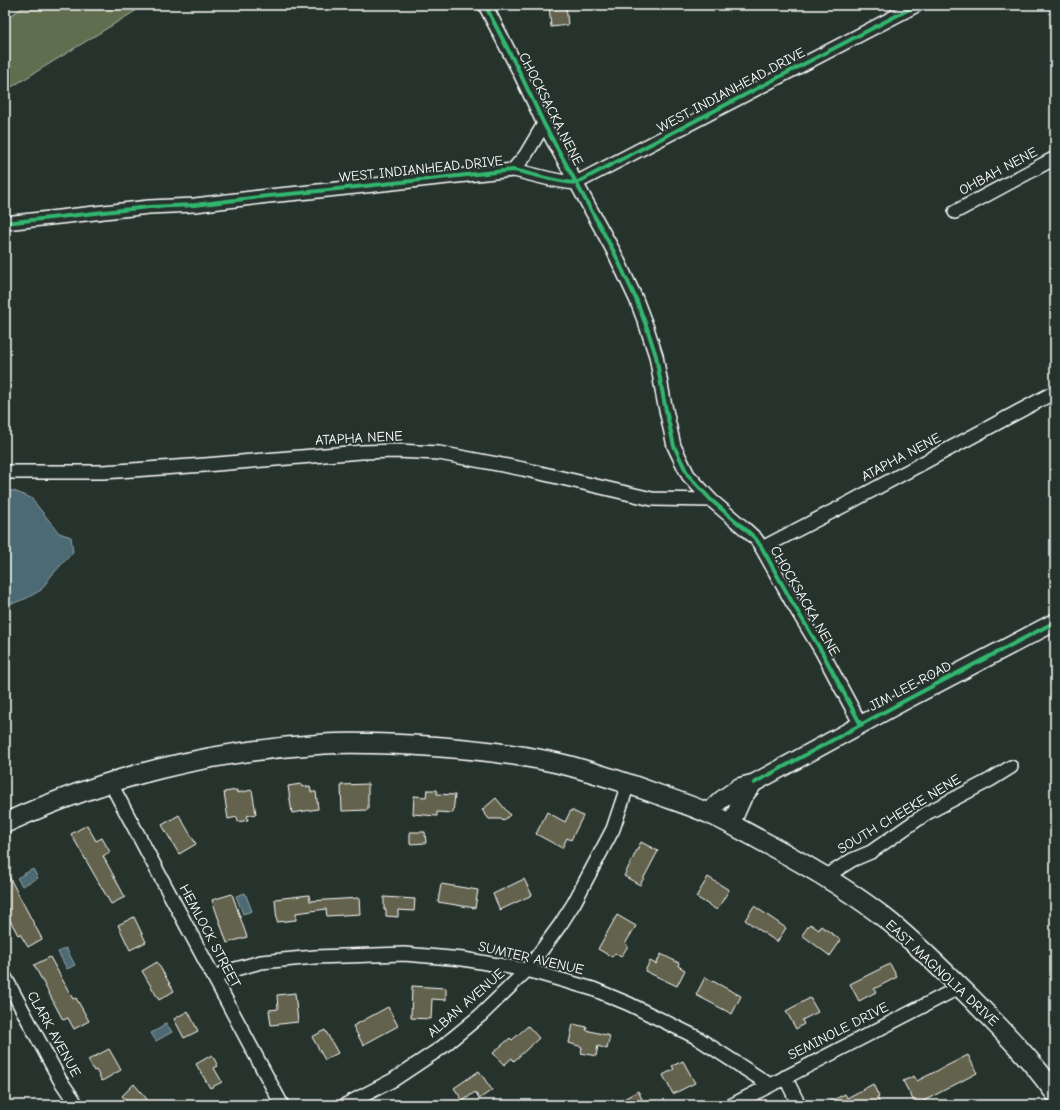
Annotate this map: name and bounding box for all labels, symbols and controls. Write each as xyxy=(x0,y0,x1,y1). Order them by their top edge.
street label: WEST INDIANHEAD DRIVE xyxy=(654,44,808,136)
street label: CHOCKSACKA NENE xyxy=(515,50,587,168)
street label: OHBAH NENE xyxy=(956,143,1040,199)
street label: WEST INDIANHEAD DRIVE xyxy=(338,152,504,186)
street label: ATAPHA NENE xyxy=(315,427,403,449)
street label: ATAPHA NENE xyxy=(858,429,944,485)
street label: CHOCKSACKA NENE xyxy=(767,543,843,659)
street label: JIM LEE ROAD xyxy=(866,657,954,715)
street label: SOUTH CHEEKE NENE xyxy=(834,771,964,857)
street label: HEMLOCK STREET xyxy=(176,881,245,991)
street label: EAST MAGNOLIA DRIVE xyxy=(882,916,1002,1030)
street label: SUMTER AVENUE xyxy=(477,938,585,978)
street label: ALBAN AVENUE xyxy=(424,965,508,1041)
street label: CLARK AVENUE xyxy=(23,988,85,1080)
street label: SEMINOLE DRIVE xyxy=(785,998,891,1064)

